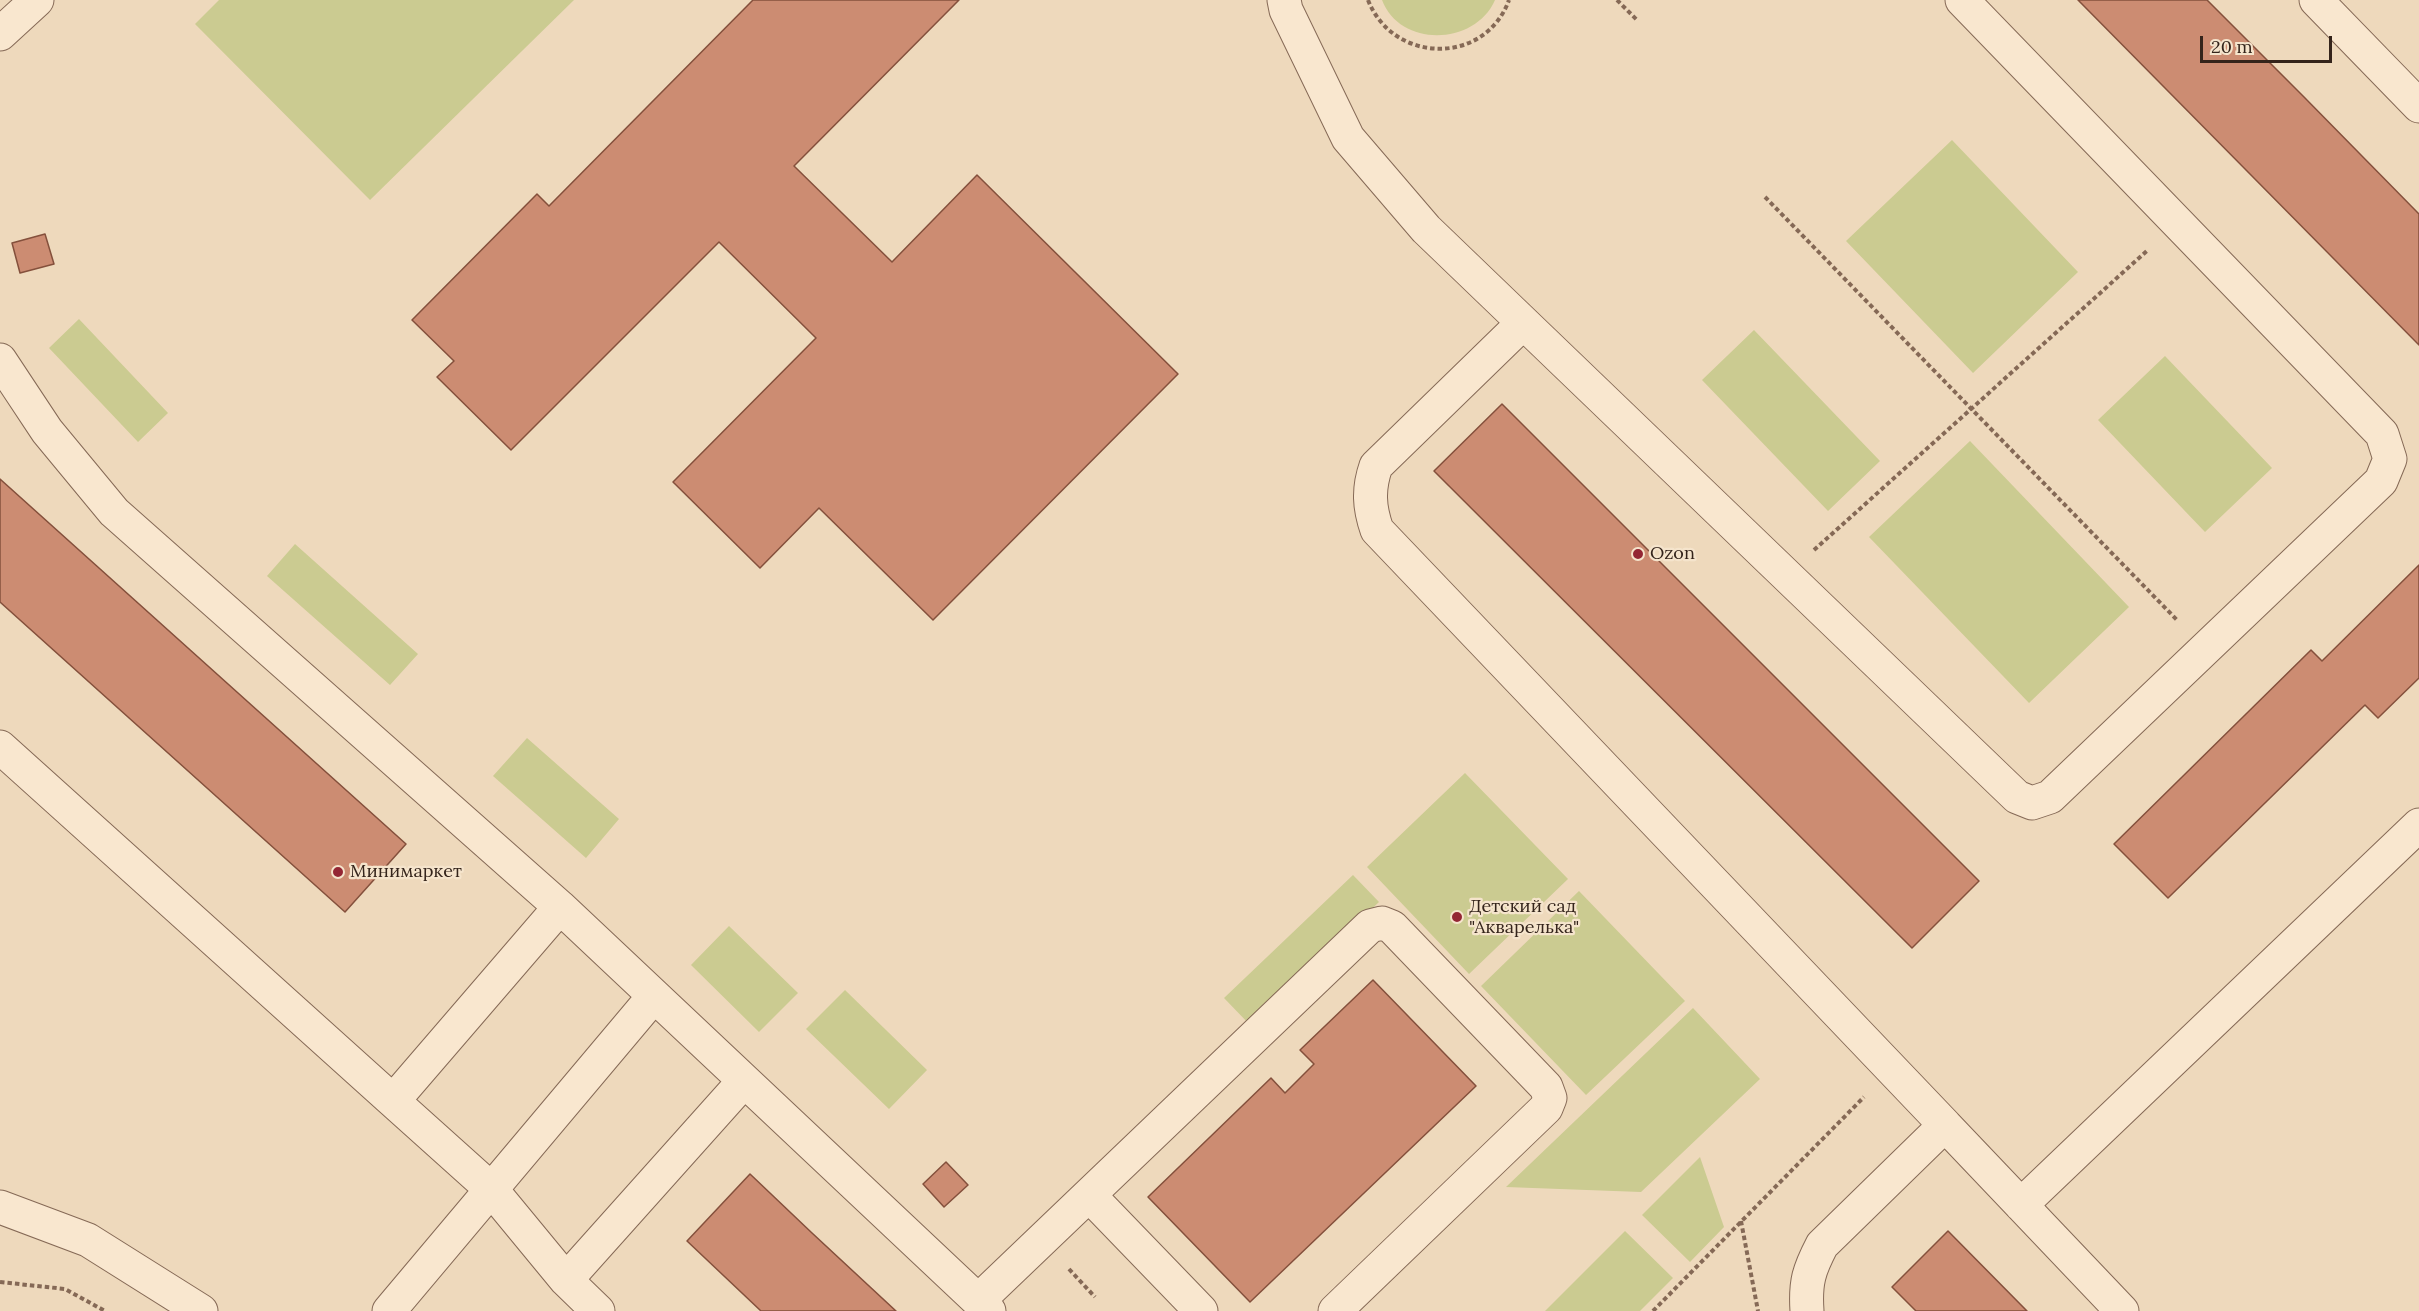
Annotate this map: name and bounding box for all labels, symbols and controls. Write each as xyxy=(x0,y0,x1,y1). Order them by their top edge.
scale bar xyxy=(2203,24,2335,62)
text: 20 m xyxy=(2211,35,2253,58)
place label: Ozon xyxy=(1650,543,1695,565)
marker: Ozon xyxy=(1631,547,1645,561)
place label: Минимаркет xyxy=(350,861,462,883)
marker: Минимаркет xyxy=(331,865,345,879)
place label: Детский сад "Акварелька" xyxy=(1469,896,1579,938)
marker: Детский сад "Акварелька" xyxy=(1450,910,1464,924)

